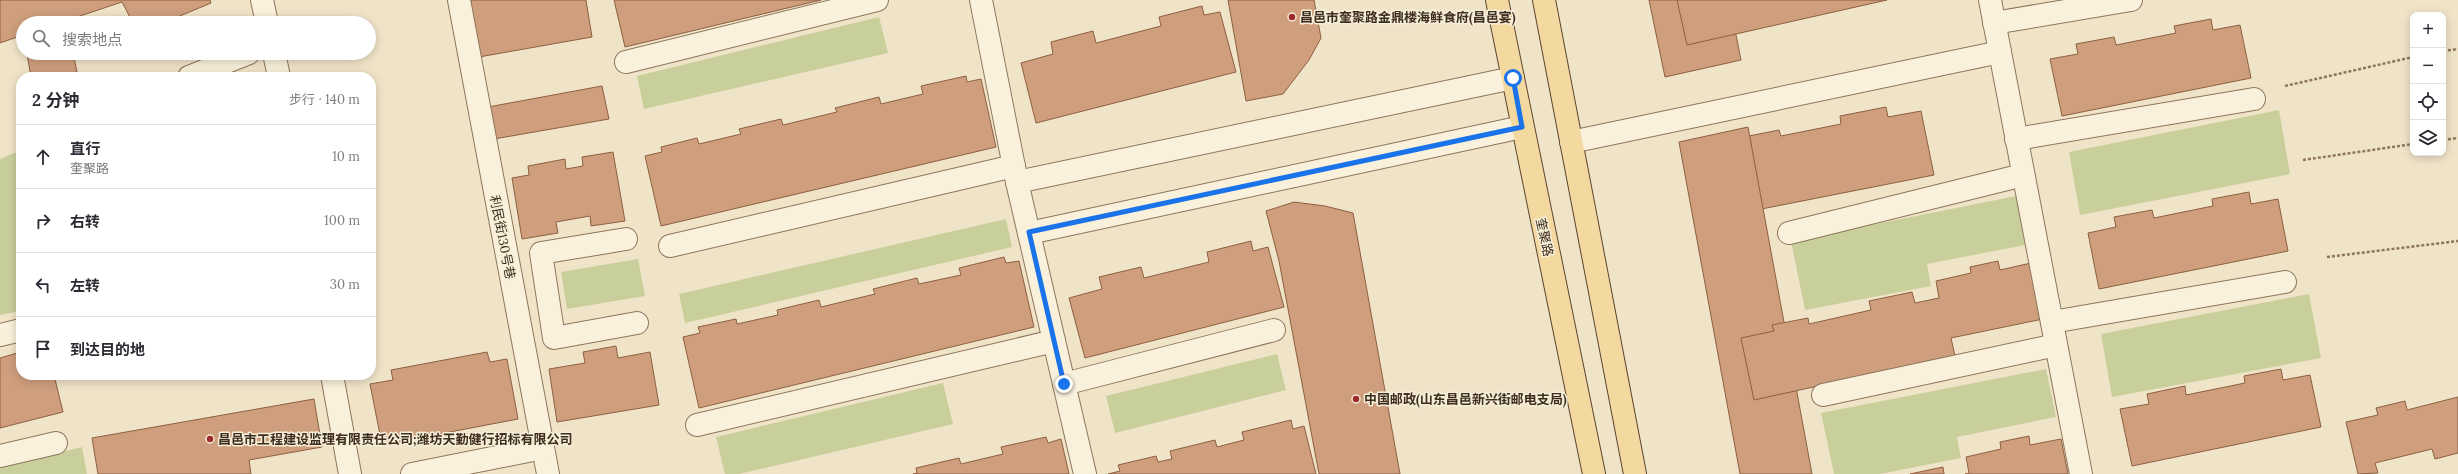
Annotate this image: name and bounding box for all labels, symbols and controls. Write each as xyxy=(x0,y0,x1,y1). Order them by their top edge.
place label: 昌邑市奎聚路金鼎楼海鲜食府(昌邑宴) xyxy=(1300,9,1516,26)
marker: 昌邑市奎聚路金鼎楼海鲜食府(昌邑宴) xyxy=(1287,12,1297,22)
map controls xyxy=(2410,12,2446,156)
button: + xyxy=(2410,12,2446,48)
search box xyxy=(16,16,376,60)
icon: search xyxy=(30,27,52,49)
text: 搜索地点 xyxy=(62,30,122,49)
button: − xyxy=(2410,48,2446,84)
route start xyxy=(1504,69,1522,87)
button: locate xyxy=(2410,84,2446,120)
text: 2 分钟 xyxy=(32,89,80,111)
text: 步行 · 140 m xyxy=(289,91,360,108)
button: layers xyxy=(2410,120,2446,156)
text: 直行 xyxy=(70,139,100,158)
icon: ahead xyxy=(32,146,54,168)
text: 10 m xyxy=(332,148,360,165)
text: 奎聚路 xyxy=(70,160,109,177)
street label: 利民街130号巷 xyxy=(486,194,519,280)
icon: right xyxy=(32,210,54,232)
text: 右转 xyxy=(70,212,100,231)
text: 100 m xyxy=(324,212,360,229)
street label: 奎聚路 xyxy=(1532,216,1557,258)
icon: left xyxy=(32,274,54,296)
text: 左转 xyxy=(70,276,100,295)
text: 30 m xyxy=(330,276,360,293)
icon: arrive xyxy=(32,338,54,360)
text: 到达目的地 xyxy=(70,340,145,359)
route end xyxy=(1055,375,1073,393)
place label: 中国邮政(山东昌邑新兴街邮电支局) xyxy=(1364,391,1567,408)
marker: 中国邮政(山东昌邑新兴街邮电支局) xyxy=(1351,394,1361,404)
place label: 昌邑市工程建设监理有限责任公司;潍坊天勤健行招标有限公司 xyxy=(218,431,572,448)
marker: 昌邑市工程建设监理有限责任公司;潍坊天勤健行招标有限公司 xyxy=(205,434,215,444)

